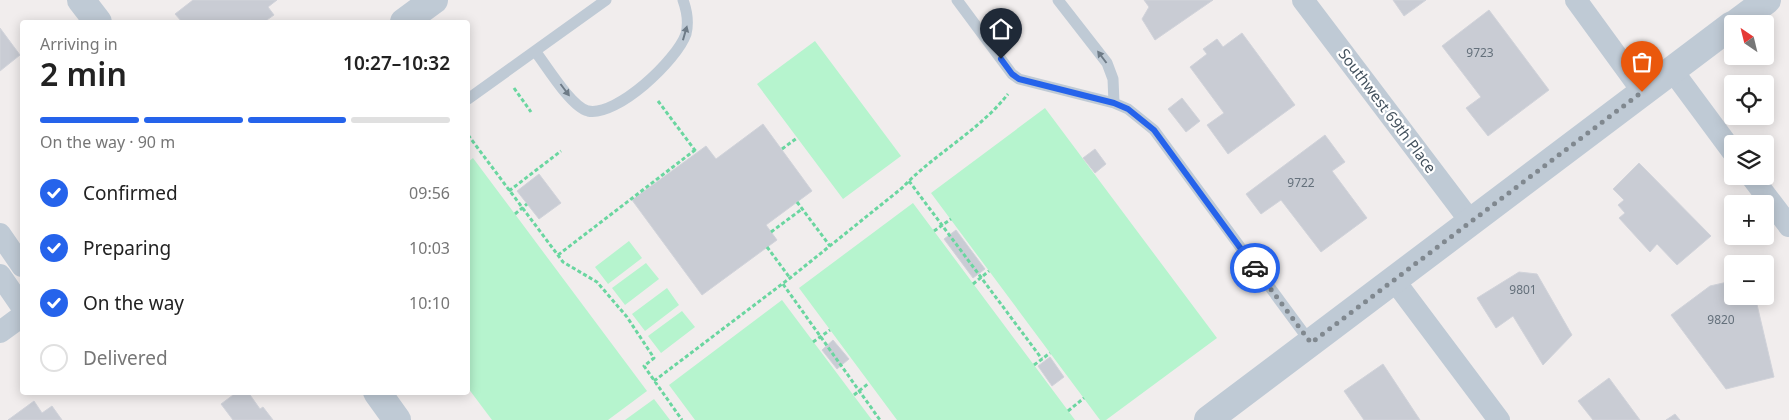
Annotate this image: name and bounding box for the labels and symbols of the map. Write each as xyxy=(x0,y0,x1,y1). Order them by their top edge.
pin xyxy=(980,8,1022,59)
north arrow xyxy=(1724,15,1774,65)
one-way arrow xyxy=(682,26,690,41)
pin xyxy=(1621,41,1663,92)
street label: Southwest 69th Place xyxy=(1334,44,1441,177)
house number: 9723 xyxy=(1466,44,1494,61)
one-way arrow xyxy=(1097,50,1107,64)
one-way arrow xyxy=(559,83,570,96)
house number: 9722 xyxy=(1287,174,1315,191)
courier xyxy=(1230,243,1280,293)
house number: 9801 xyxy=(1509,281,1537,298)
house number: 9820 xyxy=(1707,311,1735,328)

